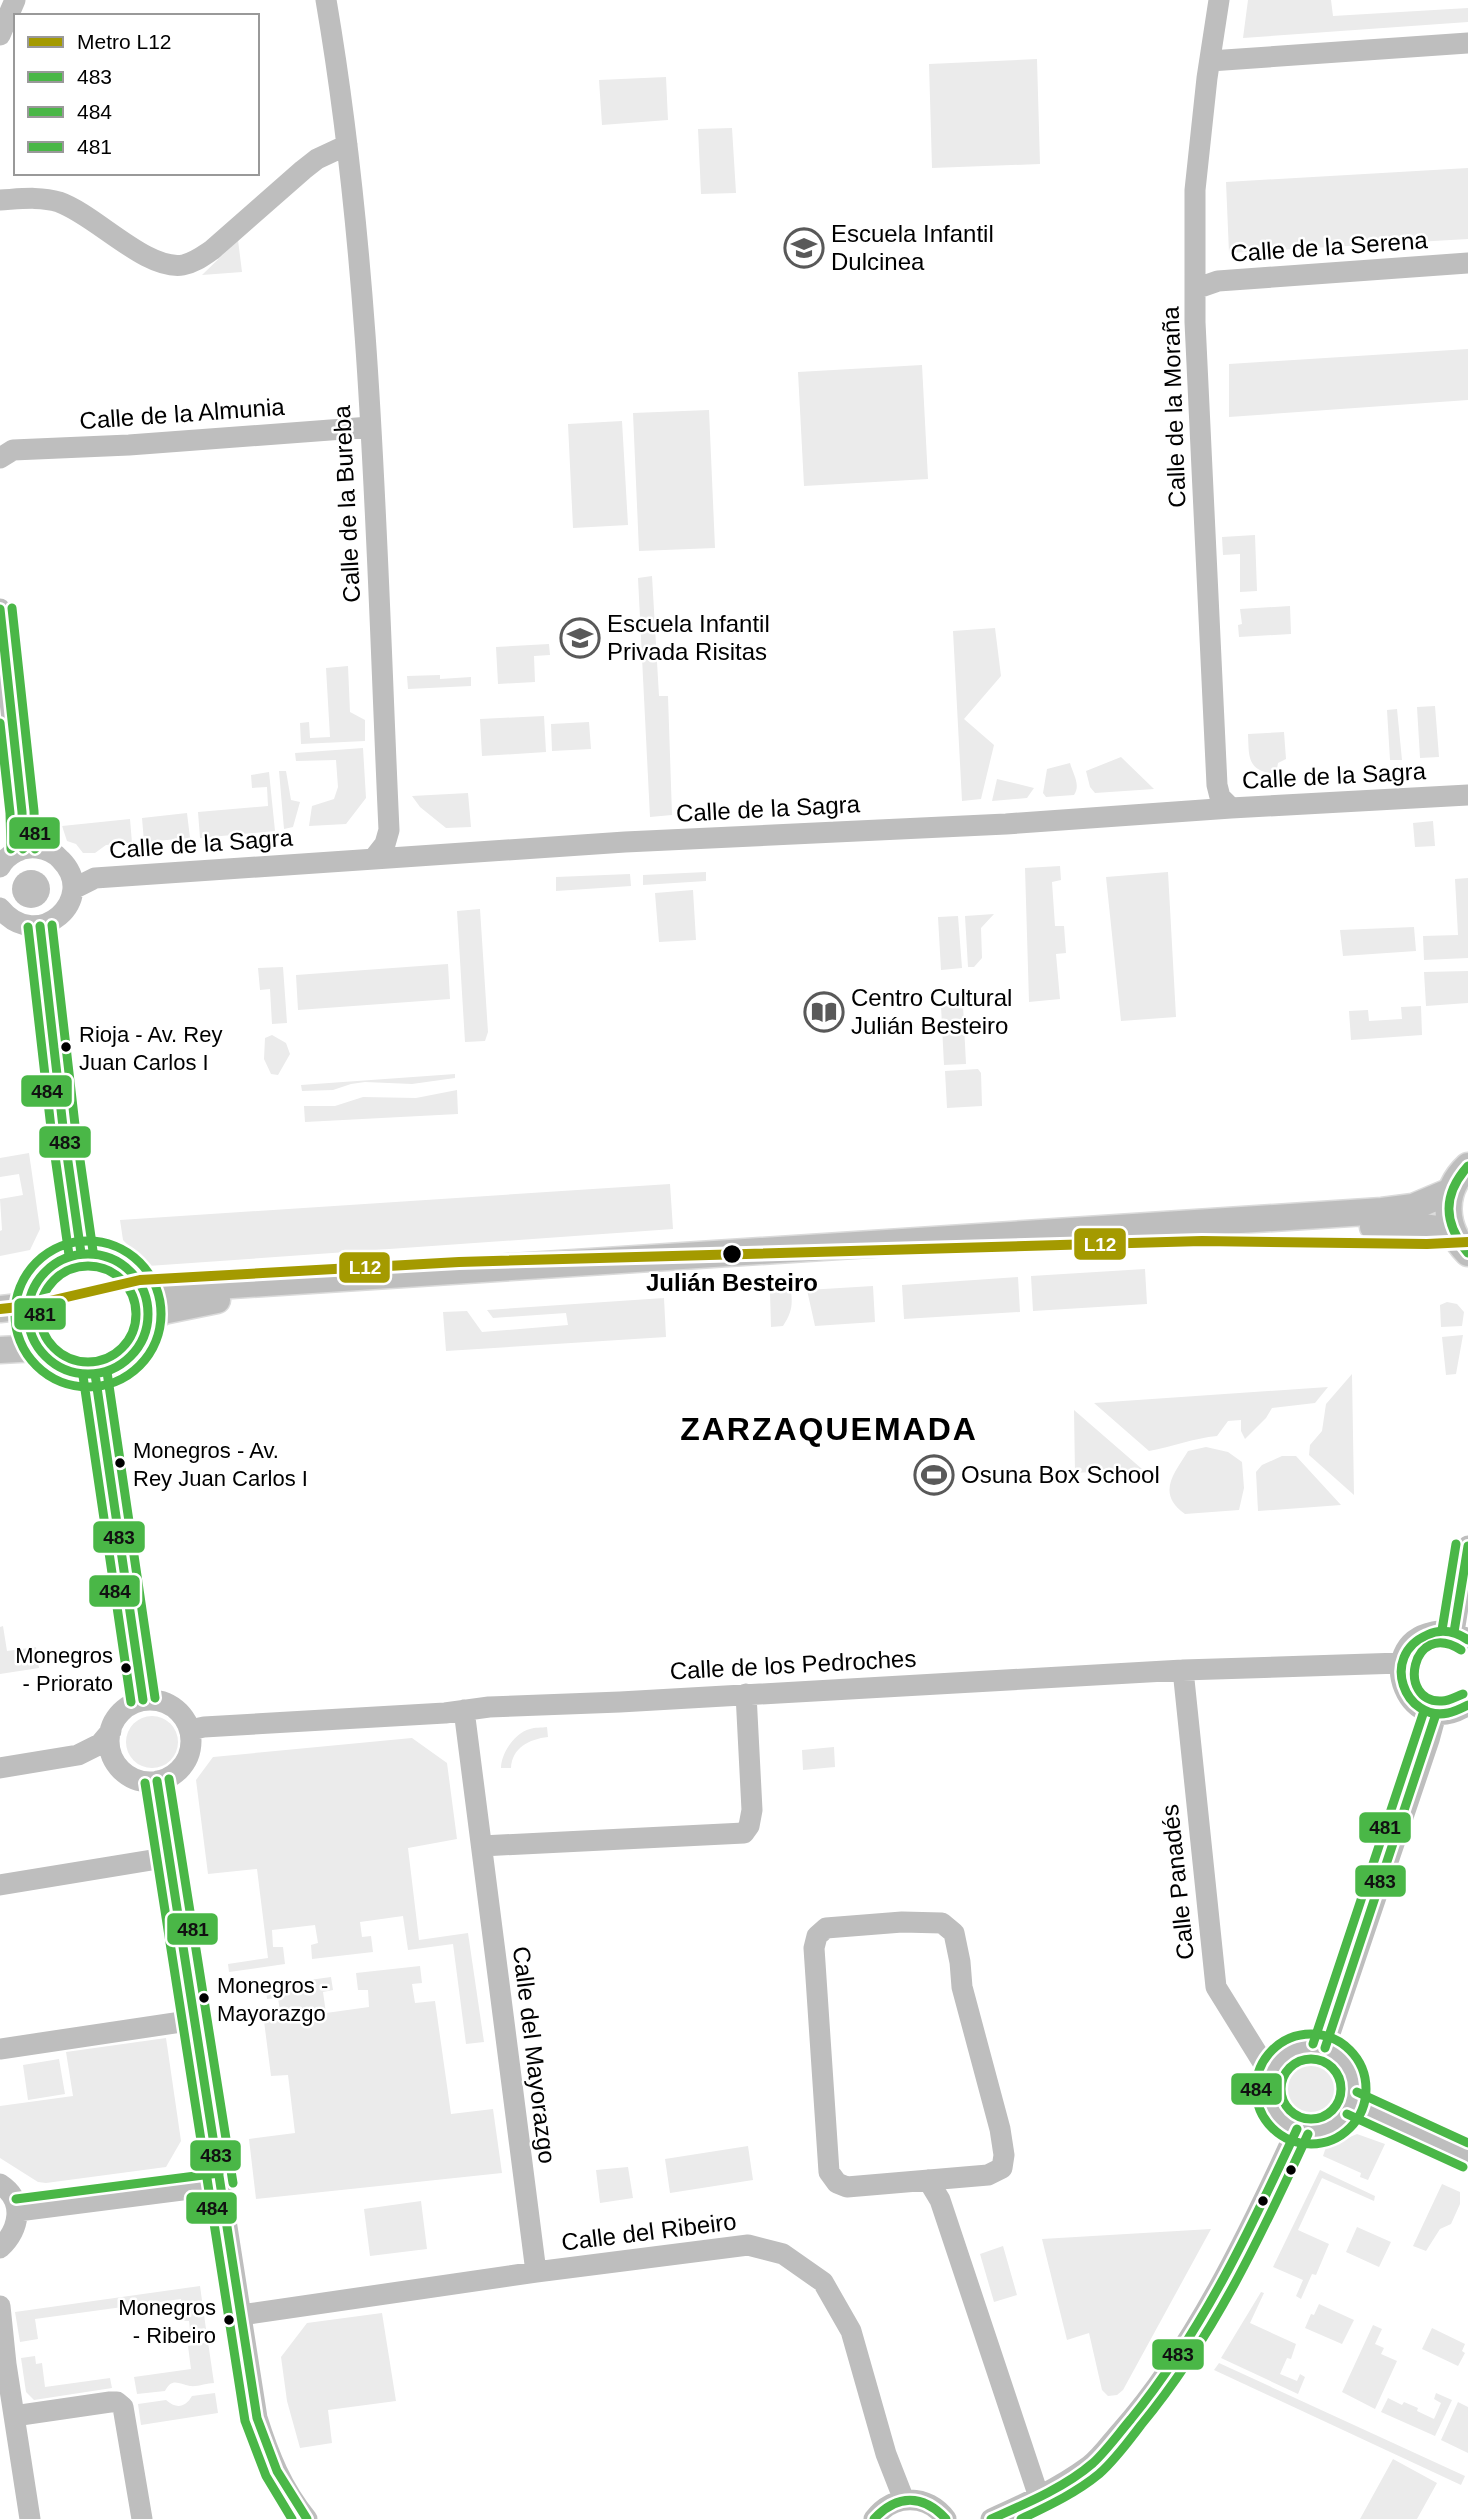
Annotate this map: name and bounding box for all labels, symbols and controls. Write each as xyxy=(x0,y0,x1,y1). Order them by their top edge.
legend xyxy=(14,14,259,175)
text: Metro L12 xyxy=(77,30,172,53)
text: 483 xyxy=(77,65,112,88)
text: 484 xyxy=(77,100,112,123)
text: 481 xyxy=(77,135,112,158)
place label: Escuela Infantil Dulcinea xyxy=(831,220,994,275)
street label: Calle de la Serena xyxy=(1230,226,1429,267)
school or university icon: Escuela Infantil Dulcinea xyxy=(783,227,825,269)
street label: Calle de la Moraña xyxy=(1156,305,1191,508)
street label: Calle de la Almunia xyxy=(79,393,286,434)
street label: Calle de la Bureba xyxy=(328,404,365,603)
place label: Escuela Infantil Privada Risitas xyxy=(607,610,770,665)
school or university icon: Escuela Infantil Privada Risitas xyxy=(559,617,601,659)
street label: Calle de la Sagra xyxy=(1241,757,1427,794)
street label: Calle de la Sagra xyxy=(675,790,861,827)
line badge: 481 xyxy=(8,816,61,850)
text: 481 xyxy=(19,823,51,844)
street label: Calle de la Sagra xyxy=(108,824,294,863)
place label: Centro Cultural Julián Besteiro xyxy=(851,984,1012,1039)
library icon: Centro Cultural Julián Besteiro xyxy=(803,991,845,1033)
place label: Rioja - Av. Rey Juan Carlos I xyxy=(79,1022,222,1075)
marker: Rioja - Av. Rey Juan Carlos I xyxy=(59,1040,73,1054)
line badge: 484 xyxy=(20,1074,73,1108)
text: 484 xyxy=(31,1081,63,1102)
line badge: 483 xyxy=(38,1125,92,1159)
text: 483 xyxy=(49,1132,81,1153)
line badge: L12 xyxy=(1073,1227,1127,1261)
text: L12 xyxy=(1084,1234,1116,1255)
marker: Julián Besteiro xyxy=(721,1243,743,1265)
line badge: L12 xyxy=(338,1251,391,1284)
text: L12 xyxy=(349,1257,381,1278)
place label: Julián Besteiro xyxy=(646,1269,818,1296)
line badge: 481 xyxy=(13,1297,67,1331)
text: 481 xyxy=(24,1304,56,1325)
district label: ZARZAQUEMADA xyxy=(680,1411,978,1447)
place label: Monegros - Av. Rey Juan Carlos I xyxy=(133,1438,308,1491)
sports icon: Osuna Box School xyxy=(913,1454,955,1496)
marker: Monegros - Av. Rey Juan Carlos I xyxy=(113,1456,127,1470)
place label: Osuna Box School xyxy=(961,1461,1160,1488)
line badge: 483 xyxy=(92,1520,146,1554)
text: 483 xyxy=(103,1527,135,1548)
line badge: 484 xyxy=(88,1574,141,1608)
text: 484 xyxy=(99,1581,131,1602)
place label: Monegros - Priorato xyxy=(15,1643,113,1696)
street label: Calle de los Pedroches xyxy=(669,1645,917,1684)
marker: Monegros - Priorato xyxy=(119,1661,133,1675)
street label: Calle Panadés xyxy=(1156,1803,1199,1961)
line badge: 481 xyxy=(1358,1811,1412,1844)
text: 481 xyxy=(1369,1817,1401,1838)
line badge: 483 xyxy=(1354,1864,1407,1898)
text: 483 xyxy=(1364,1871,1396,1892)
line badge: 481 xyxy=(166,1912,219,1946)
text: 481 xyxy=(177,1919,209,1940)
street label: Calle del Mayorazgo xyxy=(508,1945,561,2165)
place label: Monegros - Mayorazgo xyxy=(217,1973,328,2026)
marker: Monegros - Mayorazgo xyxy=(197,1991,211,2005)
line badge: 484 xyxy=(1230,2072,1283,2106)
text: 484 xyxy=(1240,2079,1272,2100)
line badge: 483 xyxy=(189,2139,242,2172)
text: 483 xyxy=(200,2145,232,2166)
unlabelled marker xyxy=(1284,2163,1298,2177)
line badge: 484 xyxy=(185,2191,238,2225)
unlabelled marker xyxy=(1256,2194,1270,2208)
text: 484 xyxy=(196,2198,228,2219)
street label: Calle del Ribeiro xyxy=(560,2207,738,2256)
place label: Monegros - Ribeiro xyxy=(118,2295,216,2348)
marker: Monegros - Ribeiro xyxy=(222,2313,236,2327)
line badge: 483 xyxy=(1151,2338,1205,2371)
text: 483 xyxy=(1162,2344,1194,2365)

